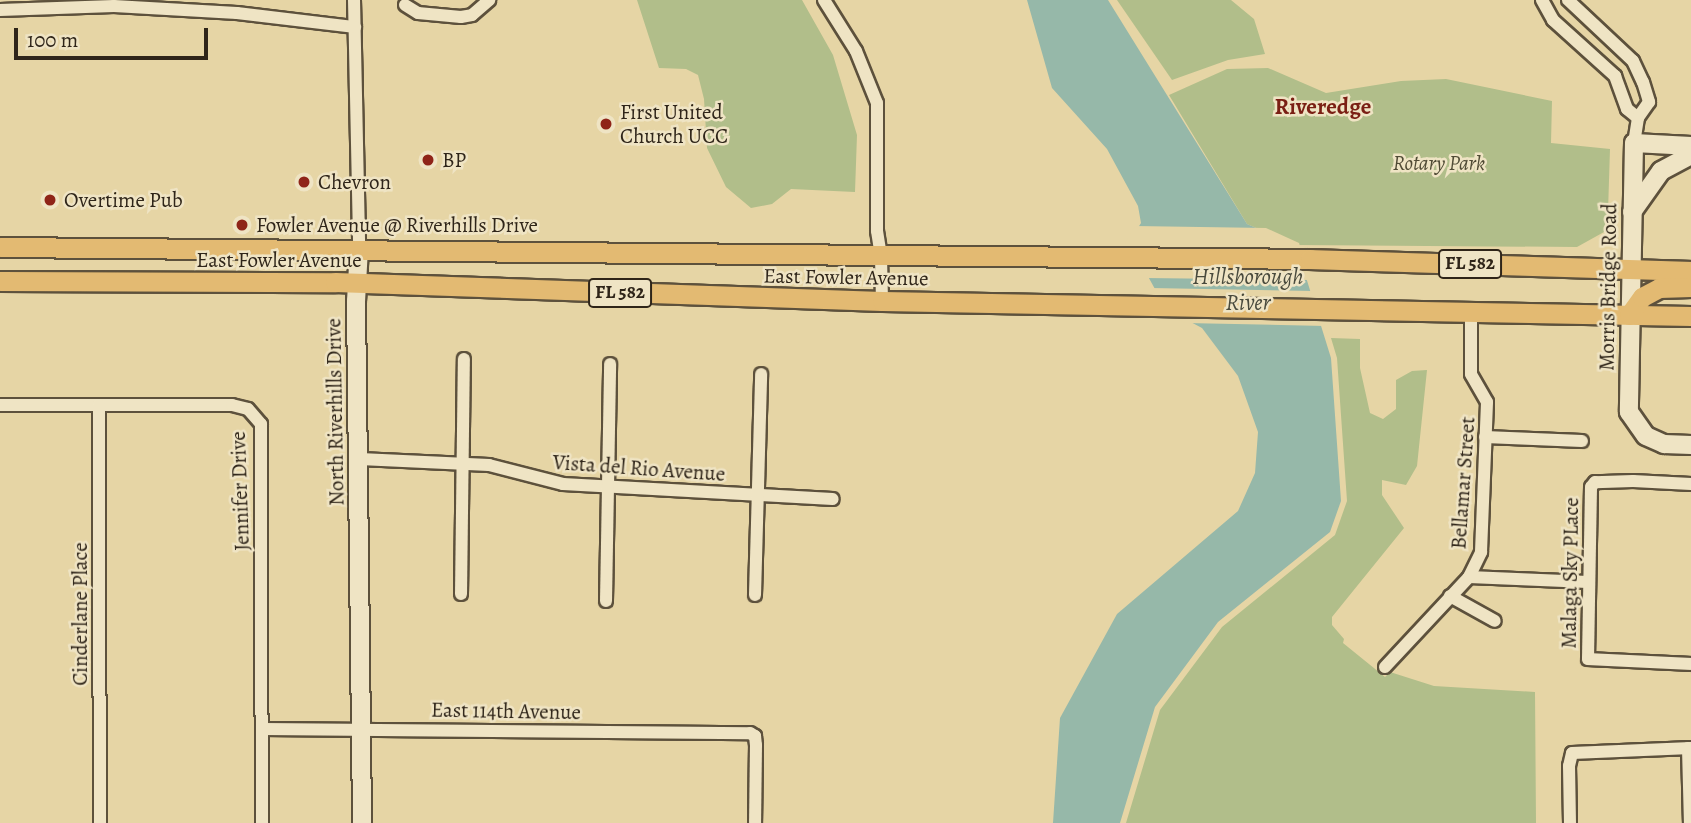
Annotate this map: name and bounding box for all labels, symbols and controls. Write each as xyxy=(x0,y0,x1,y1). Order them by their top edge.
scale bar xyxy=(18,14,212,58)
text: 100 m xyxy=(27,26,78,54)
district label: Riveredge xyxy=(1275,93,1371,121)
place label: First United Church UCC xyxy=(620,99,728,149)
marker: First United Church UCC xyxy=(598,116,614,132)
place label: BP xyxy=(442,147,466,173)
park label: Rotary Park xyxy=(1393,150,1485,176)
marker: BP xyxy=(420,152,436,168)
place label: Chevron xyxy=(318,169,391,195)
marker: Chevron xyxy=(296,174,312,190)
place label: Overtime Pub xyxy=(64,187,183,213)
marker: Overtime Pub xyxy=(42,192,58,208)
street label: Morris Bridge Road xyxy=(1594,203,1622,371)
place label: Fowler Avenue @ Riverhills Drive xyxy=(256,212,538,238)
marker: Fowler Avenue @ Riverhills Drive xyxy=(234,217,250,233)
street label: East Fowler Avenue xyxy=(196,247,362,273)
road number: FL 582 xyxy=(1437,248,1503,280)
street label: East Fowler Avenue xyxy=(763,263,929,291)
water label: Hillsborough River xyxy=(1192,263,1304,317)
road number: FL 582 xyxy=(587,278,653,308)
street label: North Riverhills Drive xyxy=(321,318,349,506)
street label: Bellamar Street xyxy=(1446,416,1480,550)
street label: Jennifer Drive xyxy=(225,431,255,551)
street label: Vista del Rio Avenue xyxy=(552,449,726,487)
street label: Malaga Sky PLace xyxy=(1556,497,1584,649)
street label: Cinderlane Place xyxy=(67,542,93,686)
street label: East 114th Avenue xyxy=(431,697,581,725)

